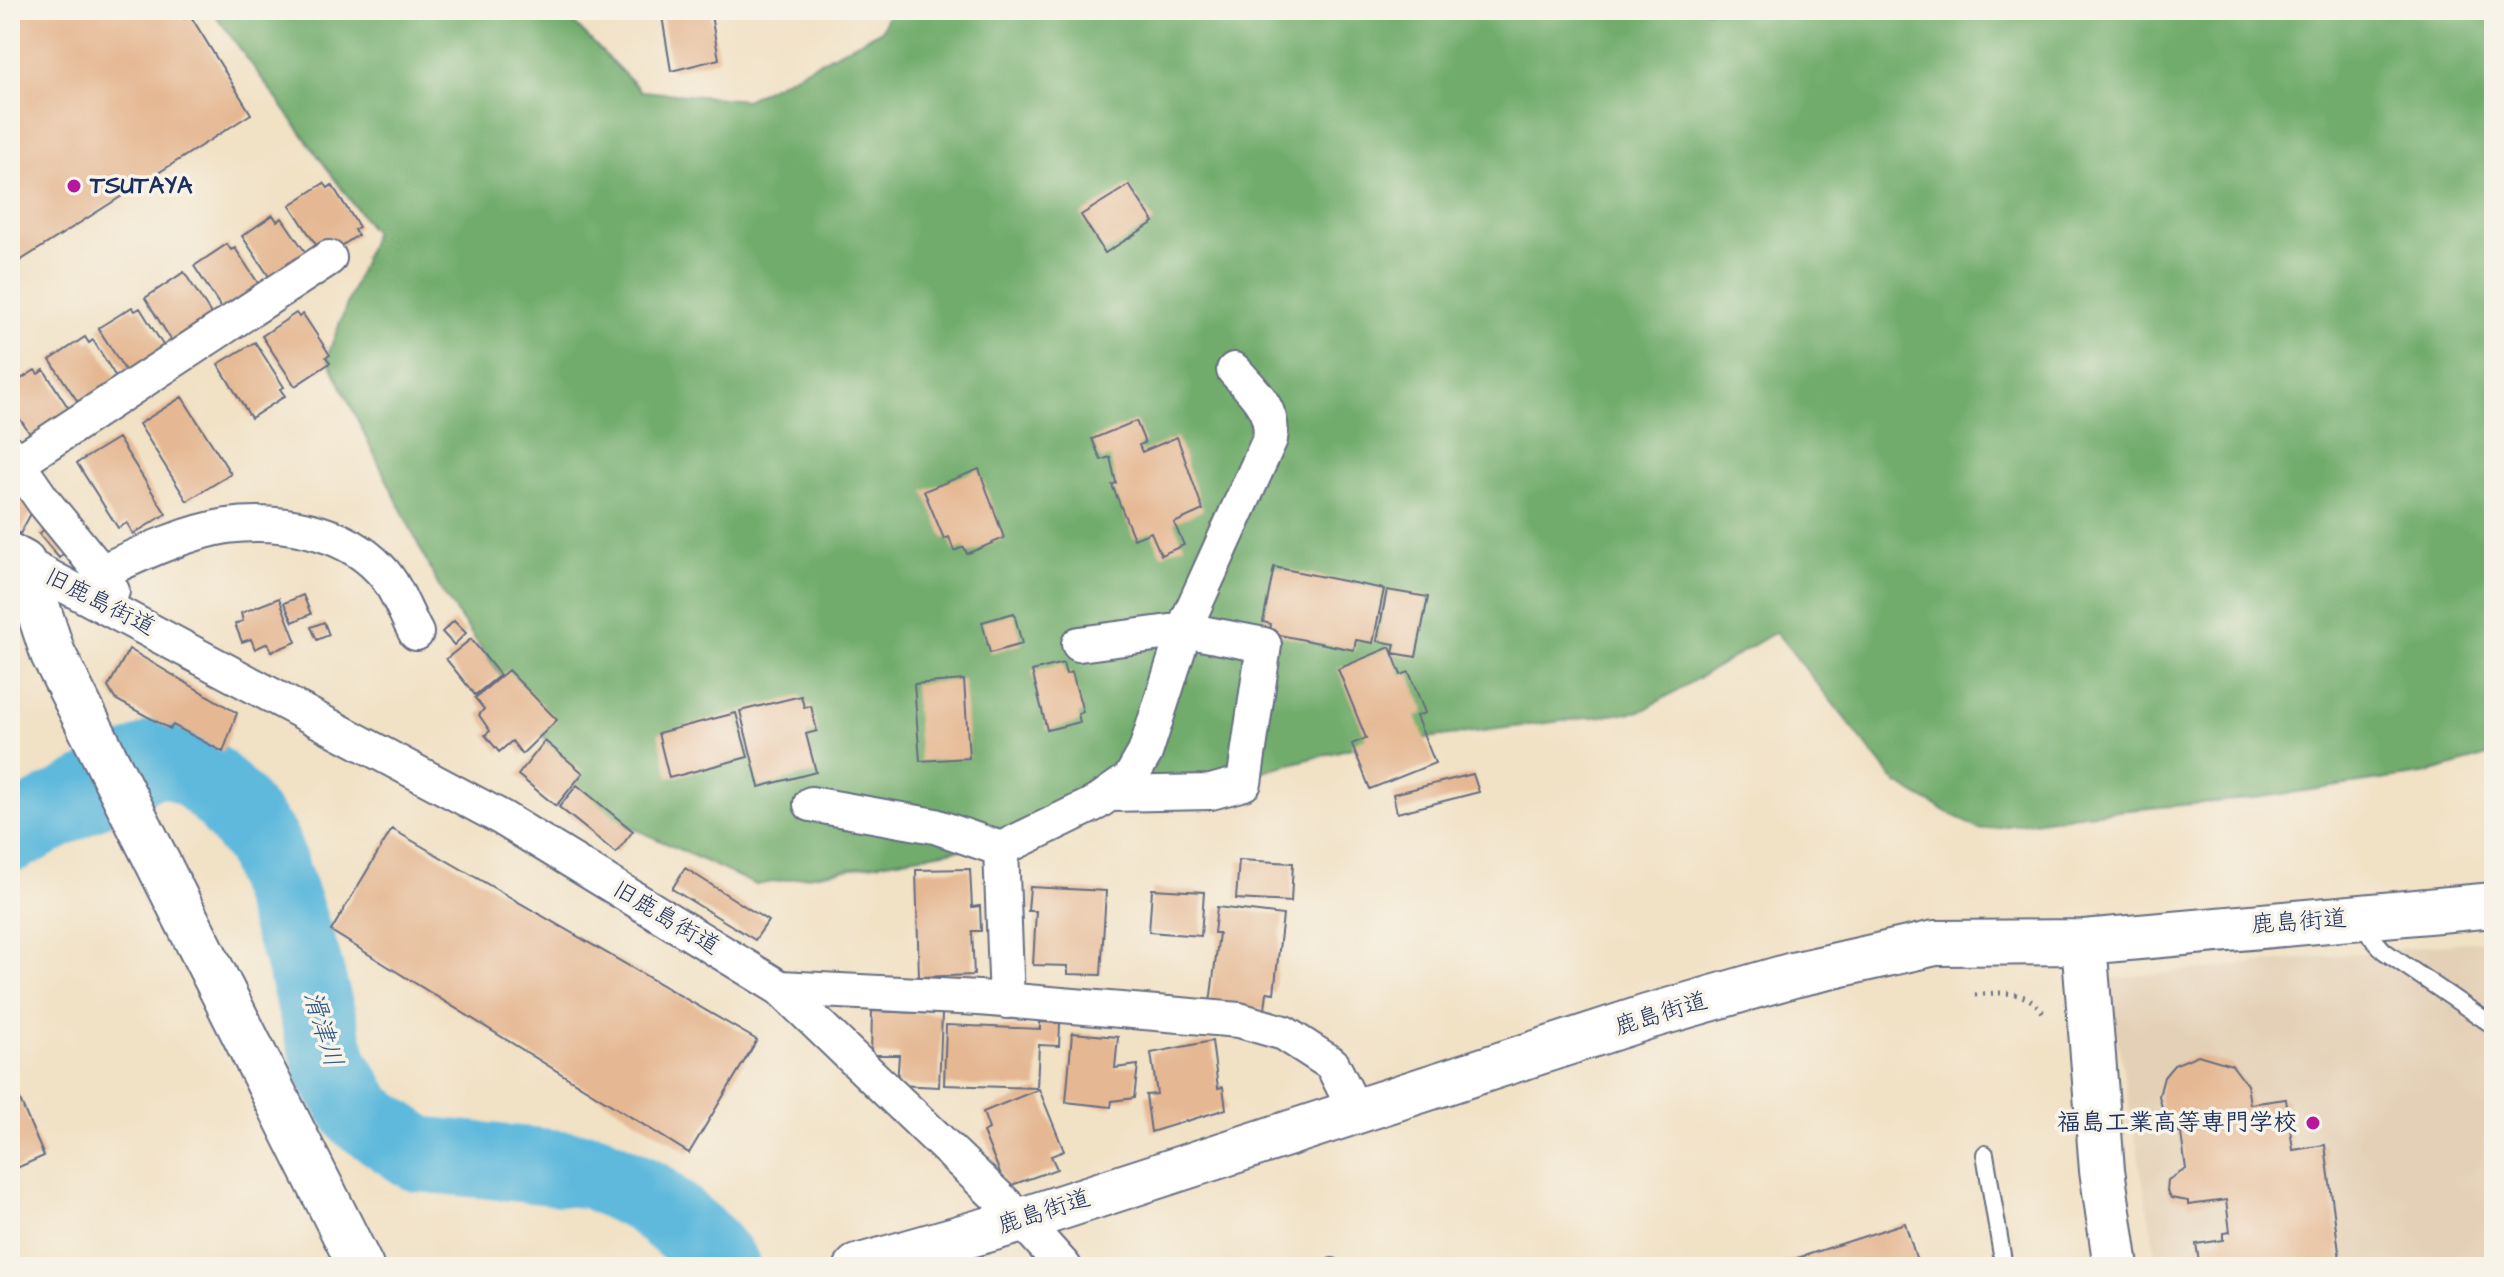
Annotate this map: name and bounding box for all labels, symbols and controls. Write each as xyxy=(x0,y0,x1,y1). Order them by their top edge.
place label: TSUTAYA xyxy=(89,169,193,203)
marker: TSUTAYA xyxy=(65,177,83,195)
street label: 旧鹿島街道 xyxy=(39,560,161,644)
street label: 旧鹿島街道 xyxy=(606,873,726,963)
street label: 鹿島街道 xyxy=(2250,902,2348,942)
street label: 鹿島街道 xyxy=(1610,984,1712,1044)
water label: 滑津川 xyxy=(294,986,352,1072)
place label: 福島工業高等専門学校 xyxy=(2057,1106,2297,1140)
marker: 福島工業高等専門学校 xyxy=(2304,1114,2322,1132)
street label: 鹿島街道 xyxy=(993,1181,1095,1243)

